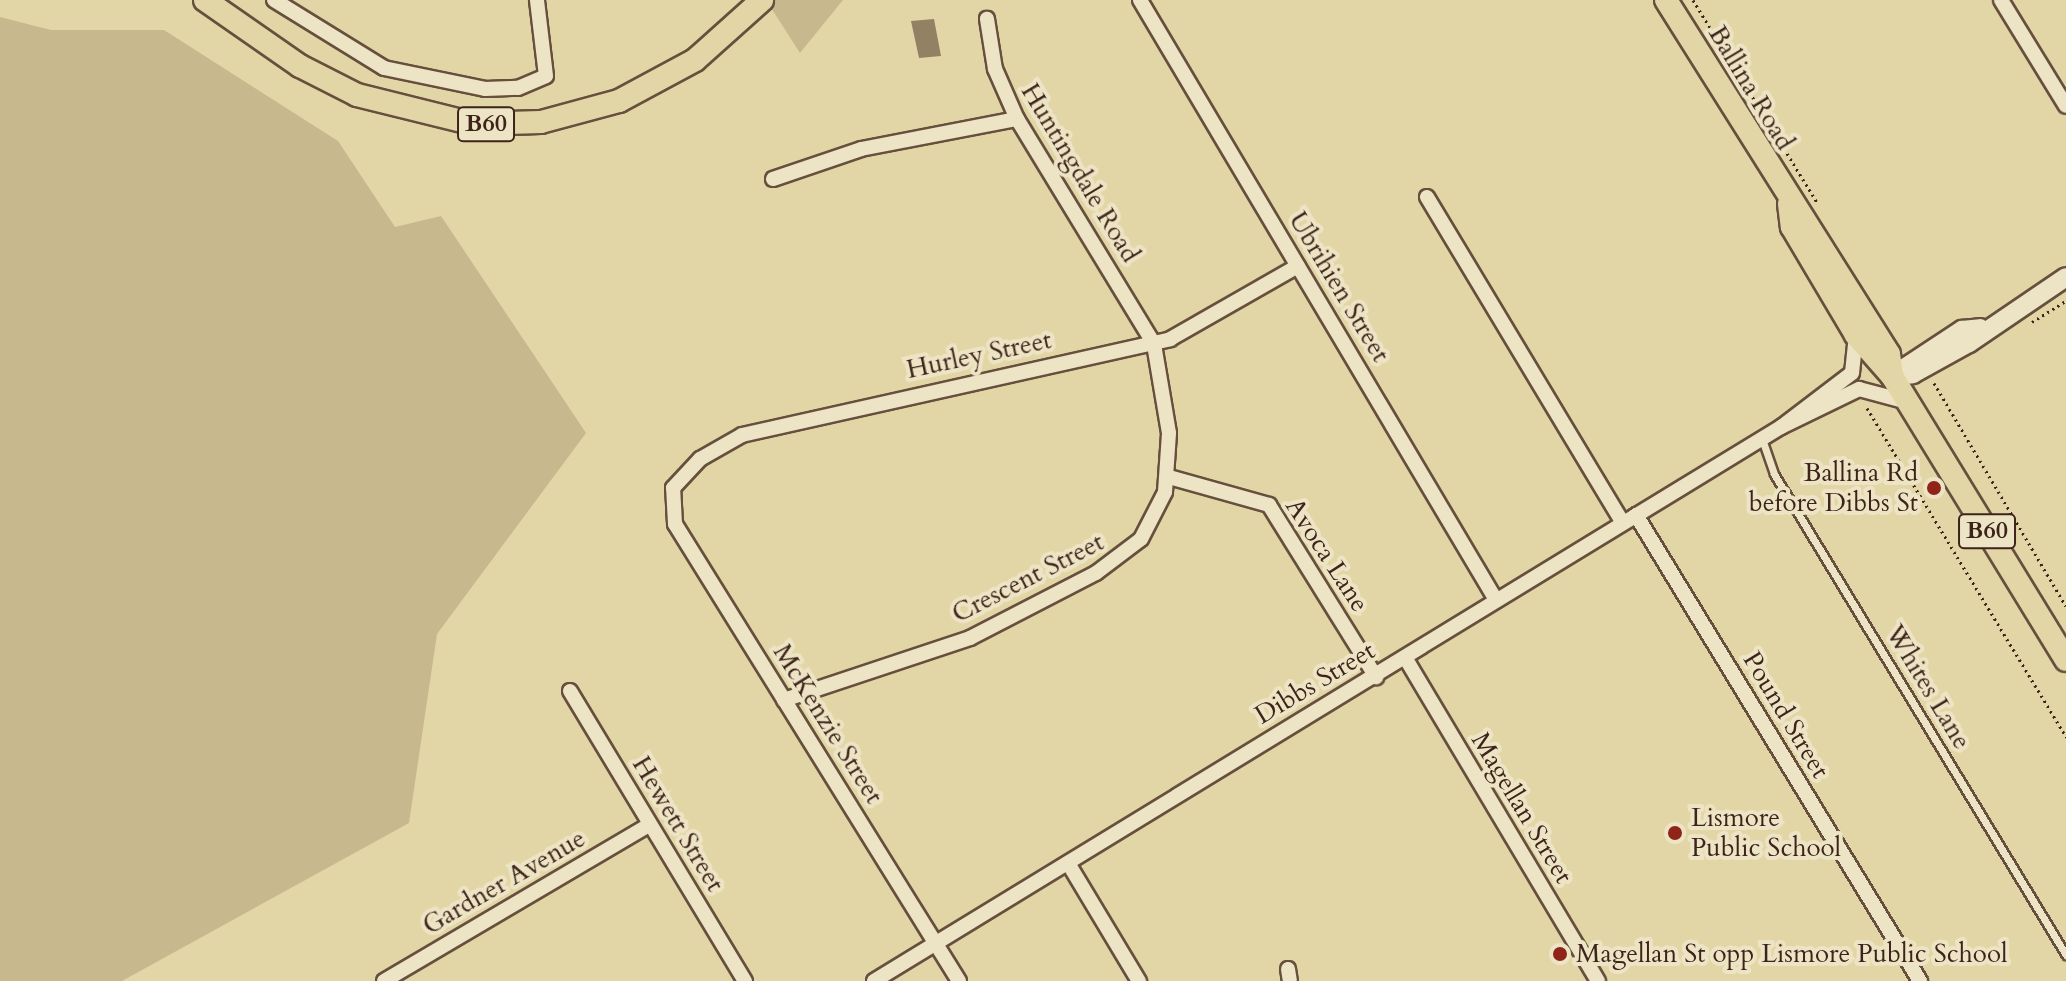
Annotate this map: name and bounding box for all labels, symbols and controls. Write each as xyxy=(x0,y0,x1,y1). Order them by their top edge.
street label: Ballina Road xyxy=(1702,20,1800,156)
street label: Huntingdale Road xyxy=(1014,78,1146,268)
road number: B60 xyxy=(456,104,516,144)
street label: Ubrihien Street xyxy=(1282,206,1396,368)
street label: Hurley Street xyxy=(904,324,1054,386)
place label: Ballina Rd before Dibbs St xyxy=(1749,457,1918,518)
marker: Ballina Rd before Dibbs St xyxy=(1925,479,1943,497)
street label: Avoca Lane xyxy=(1279,492,1375,618)
road number: B60 xyxy=(1957,511,2017,551)
street label: Crescent Street xyxy=(947,526,1109,630)
street label: Whites Lane xyxy=(1879,619,1977,755)
street label: Dibbs Street xyxy=(1249,635,1381,731)
street label: McKenzie Street xyxy=(766,638,890,810)
street label: Pound Street xyxy=(1736,646,1836,784)
street label: Magellan Street xyxy=(1465,727,1579,889)
street label: Hewett Street xyxy=(625,751,731,897)
place label: Lismore Public School xyxy=(1691,802,1841,864)
street label: Gardner Avenue xyxy=(417,823,591,941)
marker: Lismore Public School xyxy=(1666,824,1684,842)
place label: Magellan St opp Lismore Public School xyxy=(1576,938,2008,970)
marker: Magellan St opp Lismore Public School xyxy=(1551,945,1569,963)

